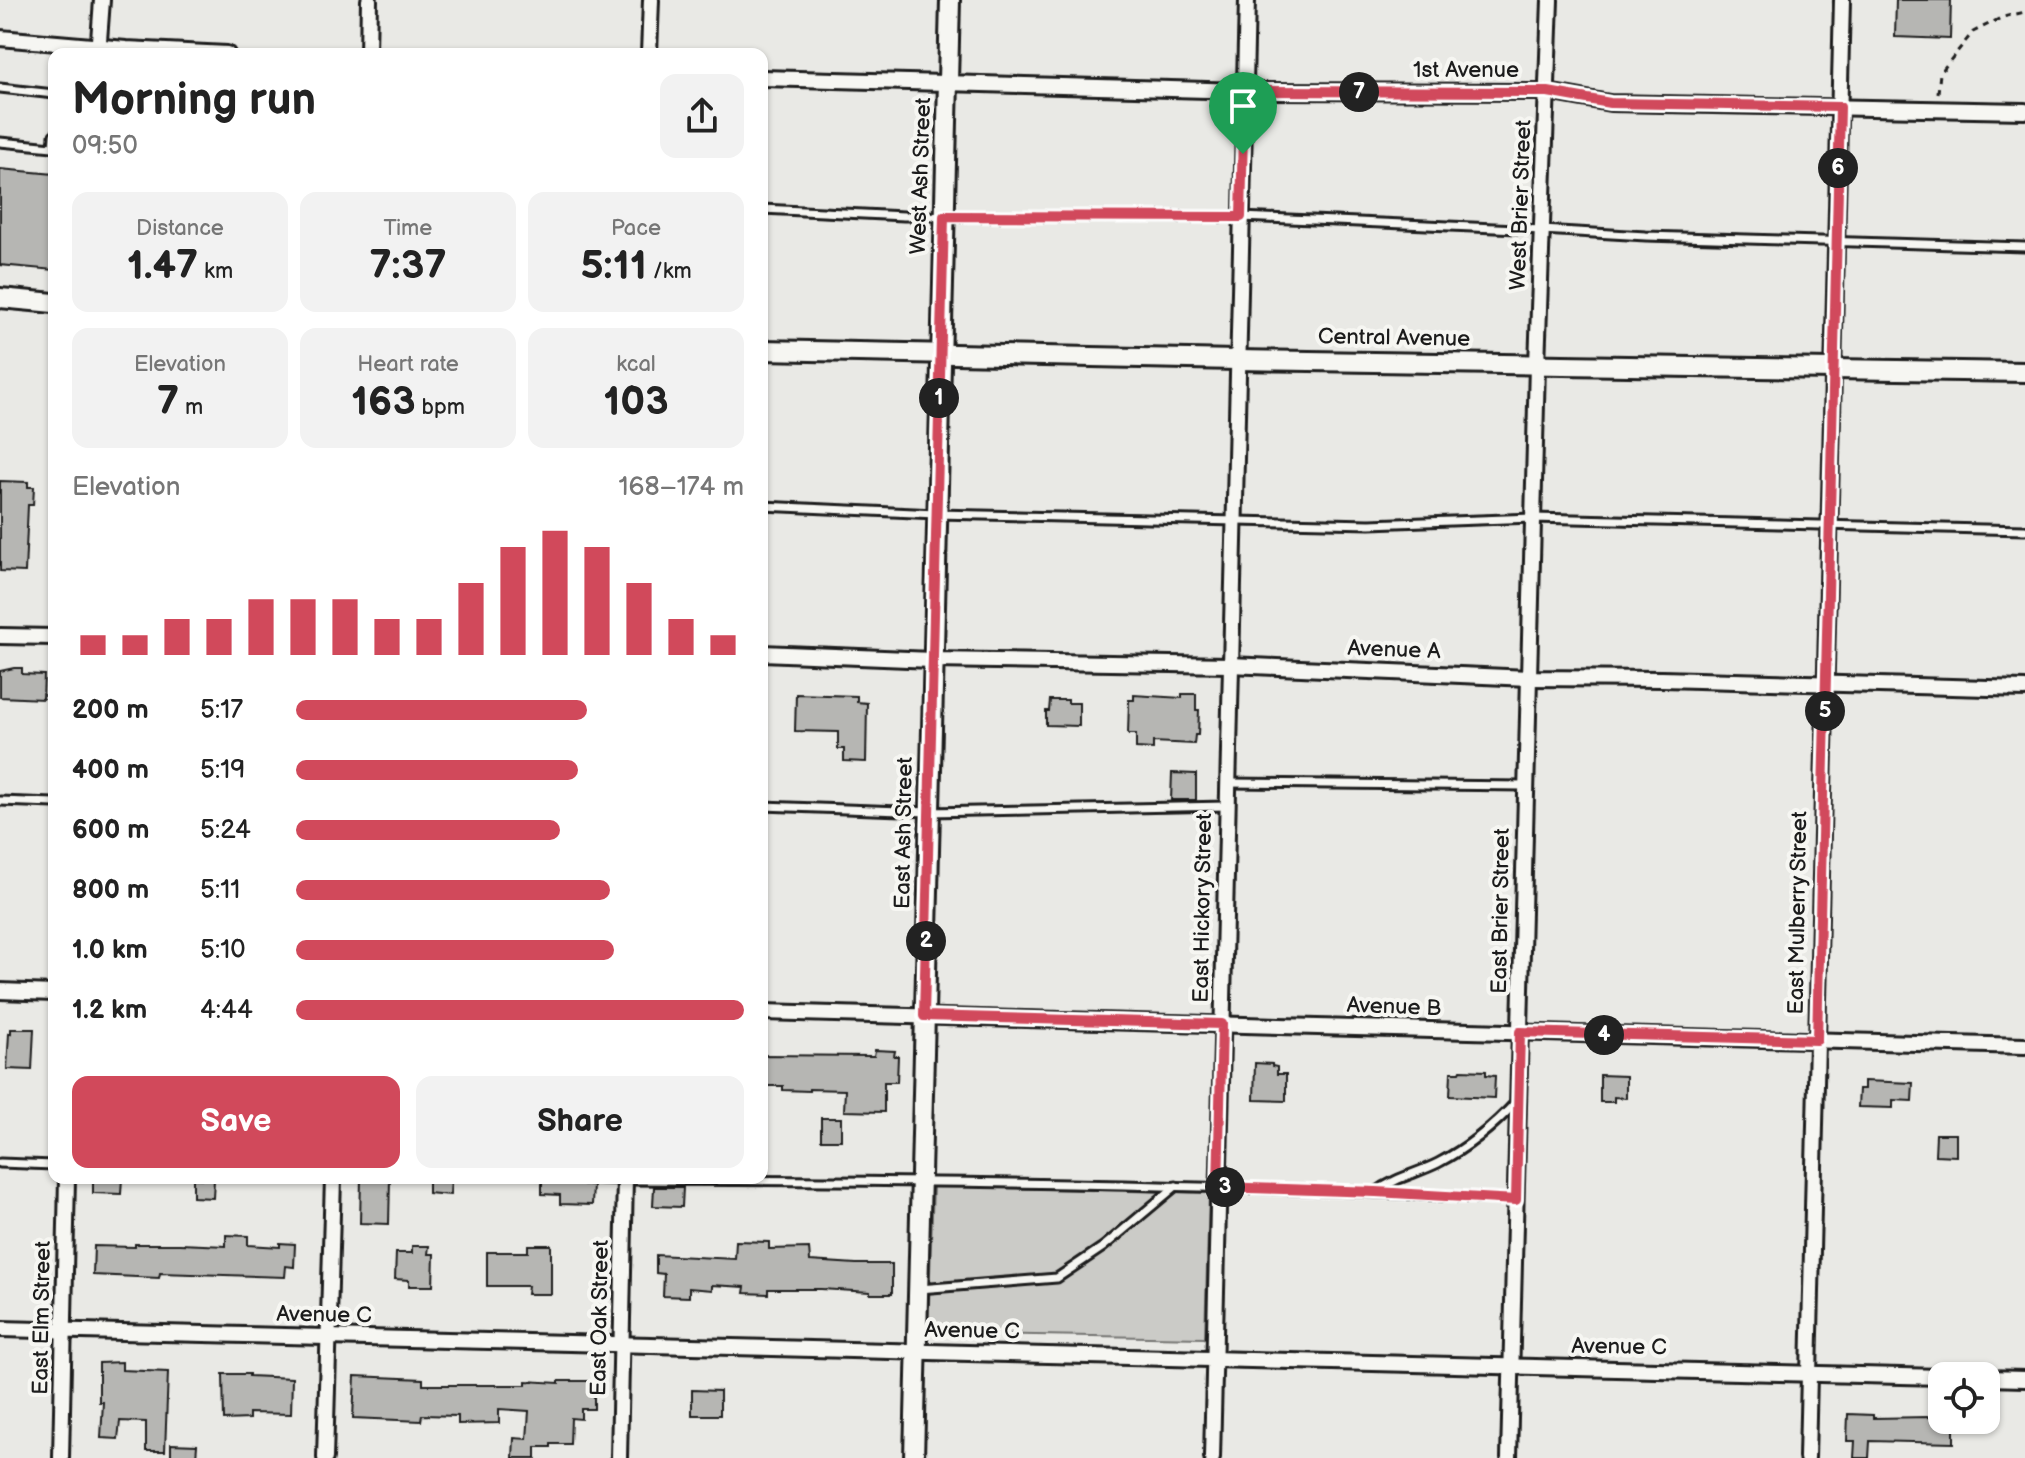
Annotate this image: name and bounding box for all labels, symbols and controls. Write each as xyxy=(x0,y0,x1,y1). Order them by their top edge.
street label: 1st Avenue xyxy=(1413,57,1519,84)
pin xyxy=(1209,72,1277,154)
pin: 7 xyxy=(1339,72,1379,112)
text: Morning run xyxy=(72,74,316,127)
button: share xyxy=(660,74,744,158)
text: 7 xyxy=(1353,78,1365,105)
icon: arrive xyxy=(1221,84,1265,128)
street label: West Ash Street xyxy=(905,97,937,255)
street label: West Brier Street xyxy=(1505,119,1537,291)
text: 09:50 xyxy=(72,131,138,162)
pin: 6 xyxy=(1818,148,1858,188)
text: 6 xyxy=(1831,154,1845,181)
text: Distance xyxy=(136,215,224,242)
text: Time xyxy=(384,215,432,242)
text: Pace xyxy=(611,215,661,242)
text: 1.47 xyxy=(127,242,198,290)
text: 7:37 xyxy=(369,242,447,290)
text: 5:11 xyxy=(580,242,647,290)
text: km xyxy=(198,258,233,285)
text: /km xyxy=(647,258,692,285)
street label: Central Avenue xyxy=(1318,323,1470,353)
text: Elevation xyxy=(134,351,226,378)
text: Heart rate xyxy=(357,351,459,378)
text: kcal xyxy=(616,351,656,378)
text: 7 xyxy=(157,378,179,426)
text: 163 xyxy=(351,378,416,426)
text: 103 xyxy=(603,378,669,426)
pin: 1 xyxy=(919,378,959,418)
text: 1 xyxy=(934,384,944,411)
text: m xyxy=(179,394,203,421)
text: bpm xyxy=(416,394,465,421)
text: Elevation xyxy=(72,472,180,503)
text: 168–174 m xyxy=(619,472,744,503)
street label: Avenue A xyxy=(1347,635,1442,665)
pin: 5 xyxy=(1805,691,1845,731)
text: 200 m xyxy=(72,695,149,726)
text: 5:17 xyxy=(200,695,243,726)
text: 5 xyxy=(1819,697,1831,724)
text: 400 m xyxy=(72,755,149,786)
text: 5:19 xyxy=(200,755,245,786)
street label: East Ash Street xyxy=(889,756,919,909)
street label: East Mulberry Street xyxy=(1783,811,1813,1015)
street label: East Hickory Street xyxy=(1188,813,1218,1003)
text: 600 m xyxy=(72,815,149,846)
text: 5:24 xyxy=(200,815,251,846)
street label: East Brier Street xyxy=(1486,828,1516,994)
text: 800 m xyxy=(72,875,149,906)
text: 5:11 xyxy=(200,875,240,906)
pin: 2 xyxy=(906,921,946,961)
text: 2 xyxy=(919,927,933,954)
text: 1.0 km xyxy=(72,935,148,966)
text: 5:10 xyxy=(200,935,246,966)
street label: Avenue B xyxy=(1346,992,1442,1022)
text: 1.2 km xyxy=(72,995,147,1026)
text: 4:44 xyxy=(200,995,253,1026)
pin: 4 xyxy=(1584,1015,1624,1055)
text: 4 xyxy=(1598,1021,1610,1048)
button: Save xyxy=(72,1076,400,1168)
button: Share xyxy=(416,1076,744,1168)
pin: 3 xyxy=(1205,1167,1245,1207)
text: 3 xyxy=(1219,1173,1231,1200)
street label: East Oak Street xyxy=(585,1239,615,1396)
street label: East Elm Street xyxy=(27,1241,57,1395)
street label: Avenue C xyxy=(276,1301,372,1329)
street label: Avenue C xyxy=(924,1317,1020,1345)
street label: Avenue C xyxy=(1571,1333,1667,1361)
map controls xyxy=(1928,1362,2000,1434)
button: locate xyxy=(1928,1362,2000,1434)

